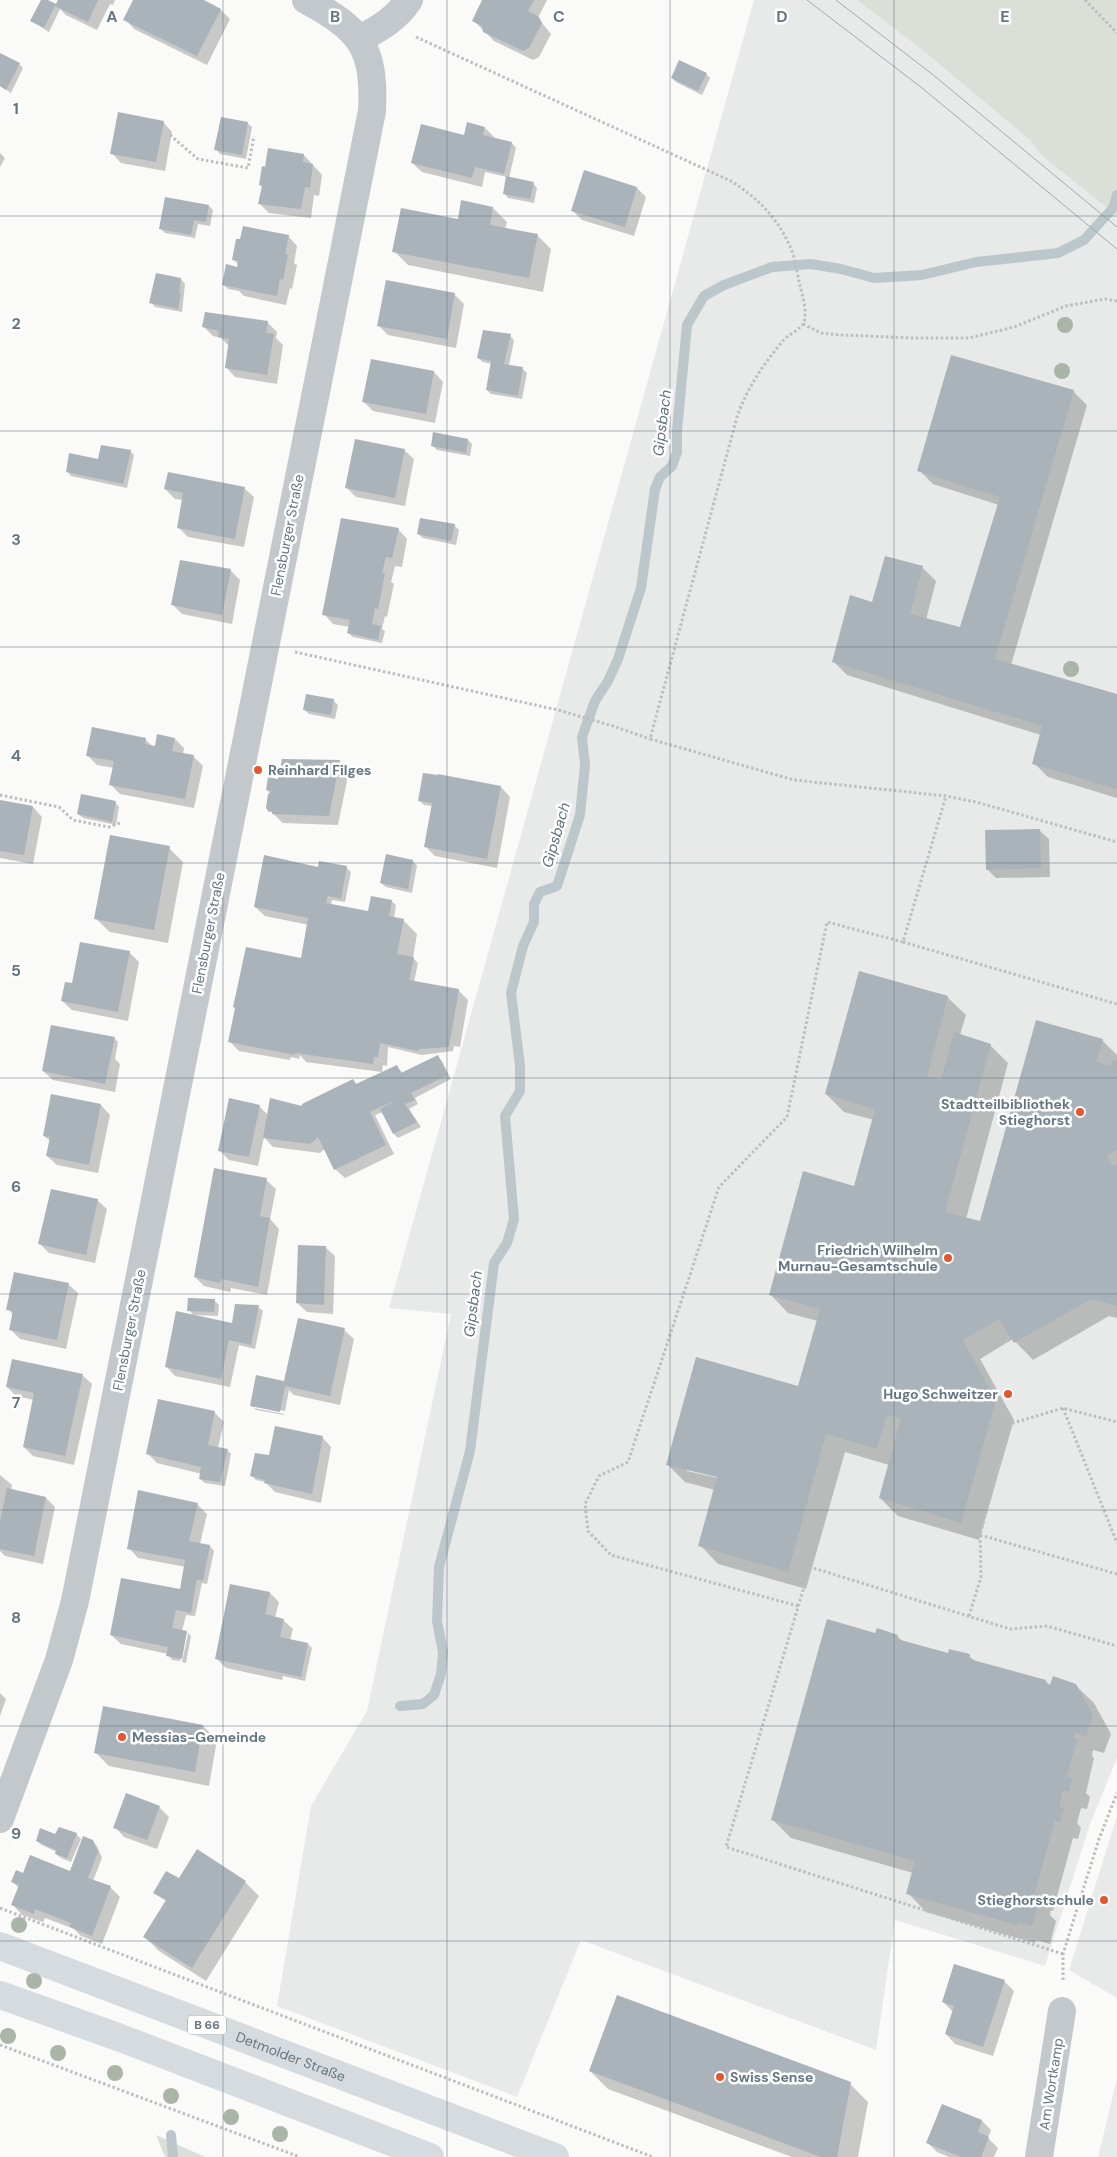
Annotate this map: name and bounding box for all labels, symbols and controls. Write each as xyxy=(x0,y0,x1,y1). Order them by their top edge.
text: A xyxy=(106,6,118,27)
text: B xyxy=(330,6,340,27)
text: C xyxy=(553,6,565,27)
text: D xyxy=(776,6,788,27)
text: E xyxy=(1000,6,1010,27)
text: 1 xyxy=(13,98,19,119)
text: 2 xyxy=(11,313,21,334)
water label: Gipsbach xyxy=(648,388,676,457)
street label: Flensburger Straße xyxy=(266,473,308,597)
text: 3 xyxy=(11,529,21,550)
text: 4 xyxy=(11,745,21,766)
place label: Reinhard Filges xyxy=(268,761,372,779)
marker: Reinhard Filges xyxy=(252,764,264,776)
water label: Gipsbach xyxy=(537,800,575,870)
street label: Flensburger Straße xyxy=(187,871,229,995)
text: 5 xyxy=(11,960,21,981)
place label: Stadtteilbibliothek Stieghorst xyxy=(941,1095,1070,1129)
marker: Stadtteilbibliothek Stieghorst xyxy=(1074,1106,1086,1118)
text: 6 xyxy=(11,1176,21,1197)
place label: Friedrich Wilhelm Murnau-Gesamtschule xyxy=(778,1241,938,1275)
marker: Friedrich Wilhelm Murnau-Gesamtschule xyxy=(942,1252,954,1264)
street label: Flensburger Straße xyxy=(108,1268,150,1392)
water label: Gipsbach xyxy=(459,1269,487,1338)
place label: Hugo Schweitzer xyxy=(883,1385,998,1403)
marker: Hugo Schweitzer xyxy=(1002,1388,1014,1400)
text: 7 xyxy=(12,1392,21,1413)
text: 8 xyxy=(11,1607,21,1628)
place label: Messias-Gemeinde xyxy=(132,1728,266,1746)
marker: Messias-Gemeinde xyxy=(116,1731,128,1743)
text: 9 xyxy=(11,1823,21,1844)
place label: Stieghorstschule xyxy=(977,1891,1094,1909)
marker: Stieghorstschule xyxy=(1098,1894,1110,1906)
road number: B 66 xyxy=(188,2016,226,2034)
street label: Detmolder Straße xyxy=(233,2028,348,2086)
street label: Am Wortkamp xyxy=(1035,2036,1067,2131)
place label: Swiss Sense xyxy=(730,2068,813,2086)
marker: Swiss Sense xyxy=(714,2071,726,2083)

